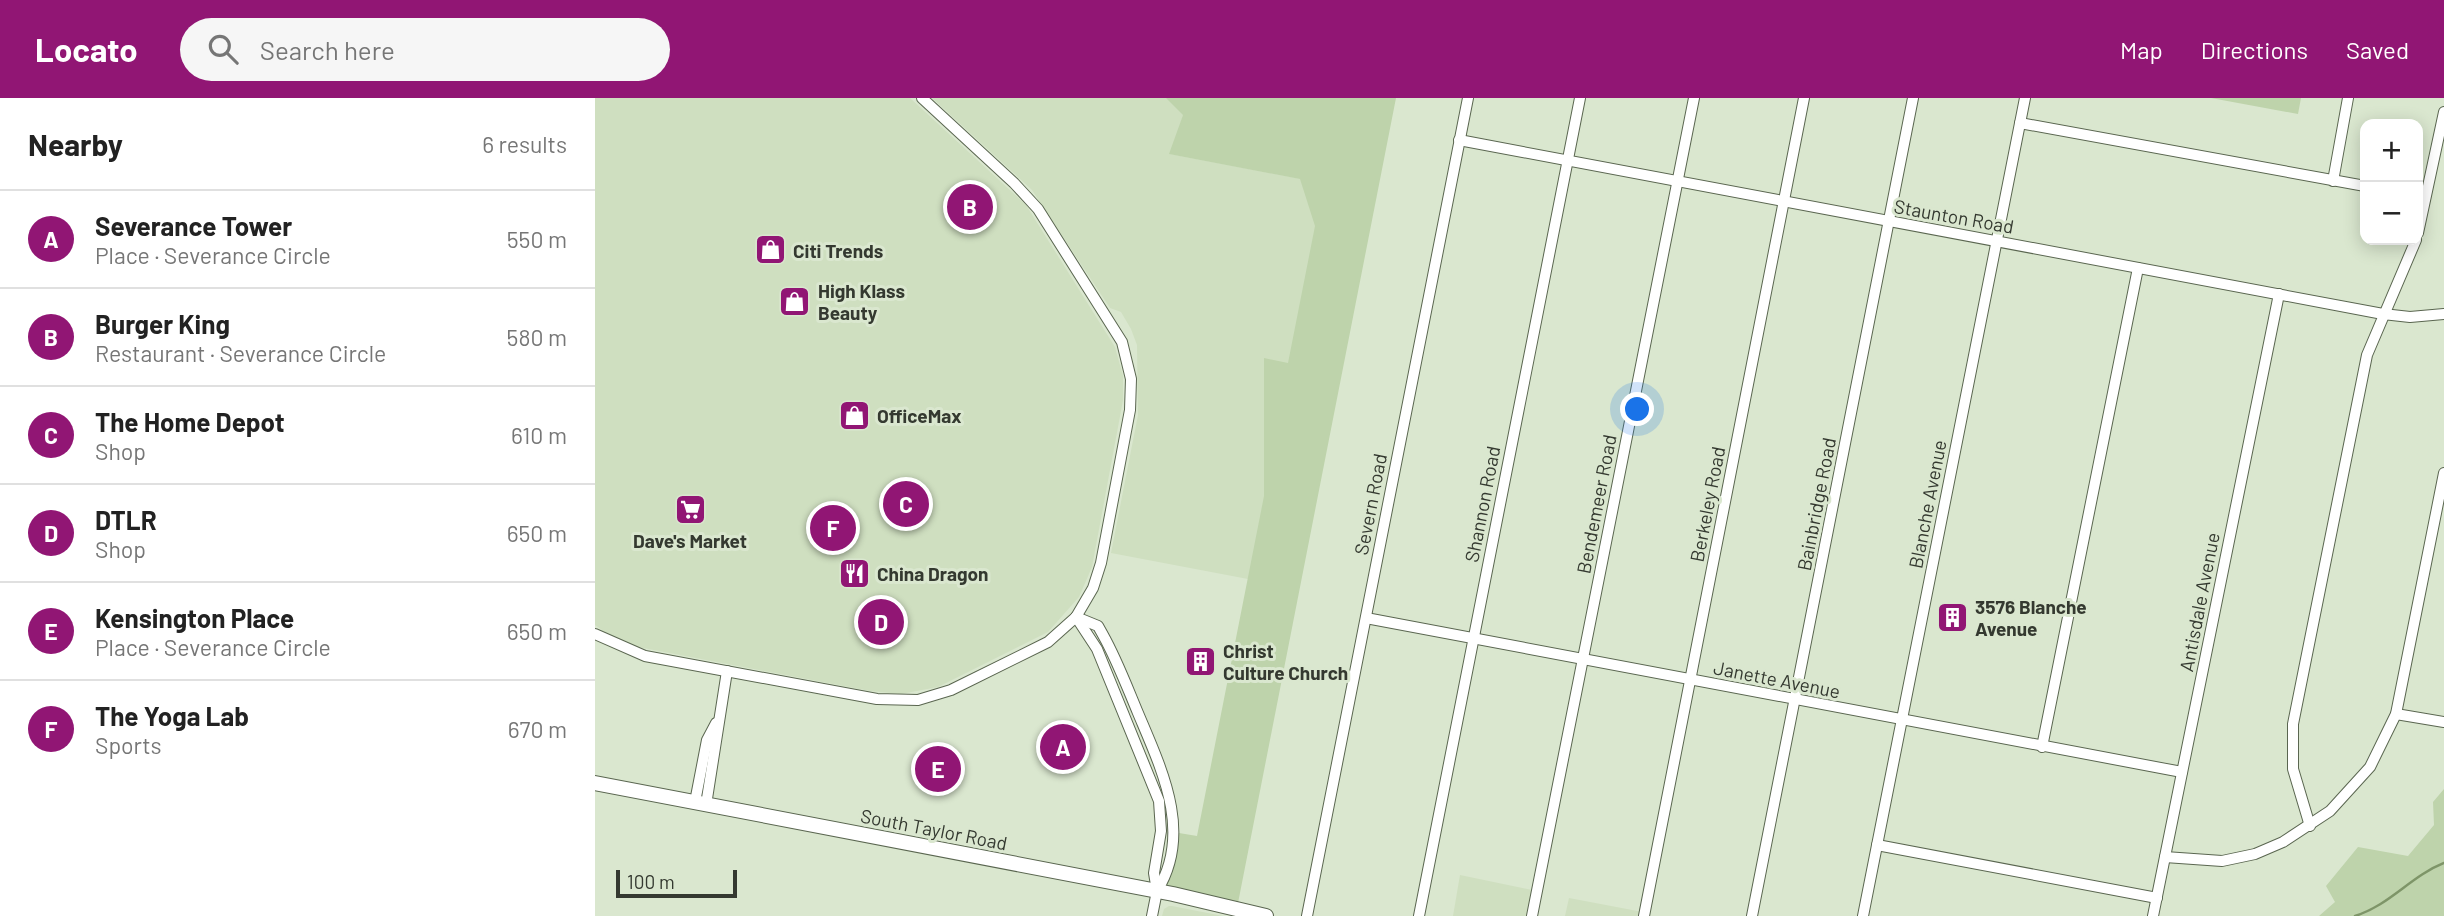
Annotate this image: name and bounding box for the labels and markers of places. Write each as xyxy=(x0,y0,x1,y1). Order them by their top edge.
pin: B xyxy=(947,181,993,233)
shop icon: Citi Trends xyxy=(753,233,787,267)
place label: Citi Trends xyxy=(793,239,883,262)
place label: High Klass Beauty xyxy=(818,279,905,324)
shop icon: High Klass Beauty xyxy=(778,284,812,318)
shop icon: OfficeMax xyxy=(837,398,871,432)
place label: OfficeMax xyxy=(877,404,962,427)
pin: C xyxy=(883,478,929,530)
supermarket icon: Dave's Market xyxy=(673,492,707,526)
pin: F xyxy=(810,502,856,554)
place label: Dave's Market xyxy=(633,529,747,552)
restaurant icon: China Dragon xyxy=(837,556,871,590)
place label: China Dragon xyxy=(877,562,989,585)
place label: 3576 Blanche Avenue xyxy=(1975,595,2087,640)
pin: D xyxy=(858,596,904,648)
building icon: 3576 Blanche Avenue xyxy=(1935,600,1969,634)
place label: Christ Culture Church xyxy=(1223,639,1348,684)
building icon: Christ Culture Church xyxy=(1183,644,1217,678)
pin: A xyxy=(1040,721,1086,773)
pin: E xyxy=(915,743,961,795)

